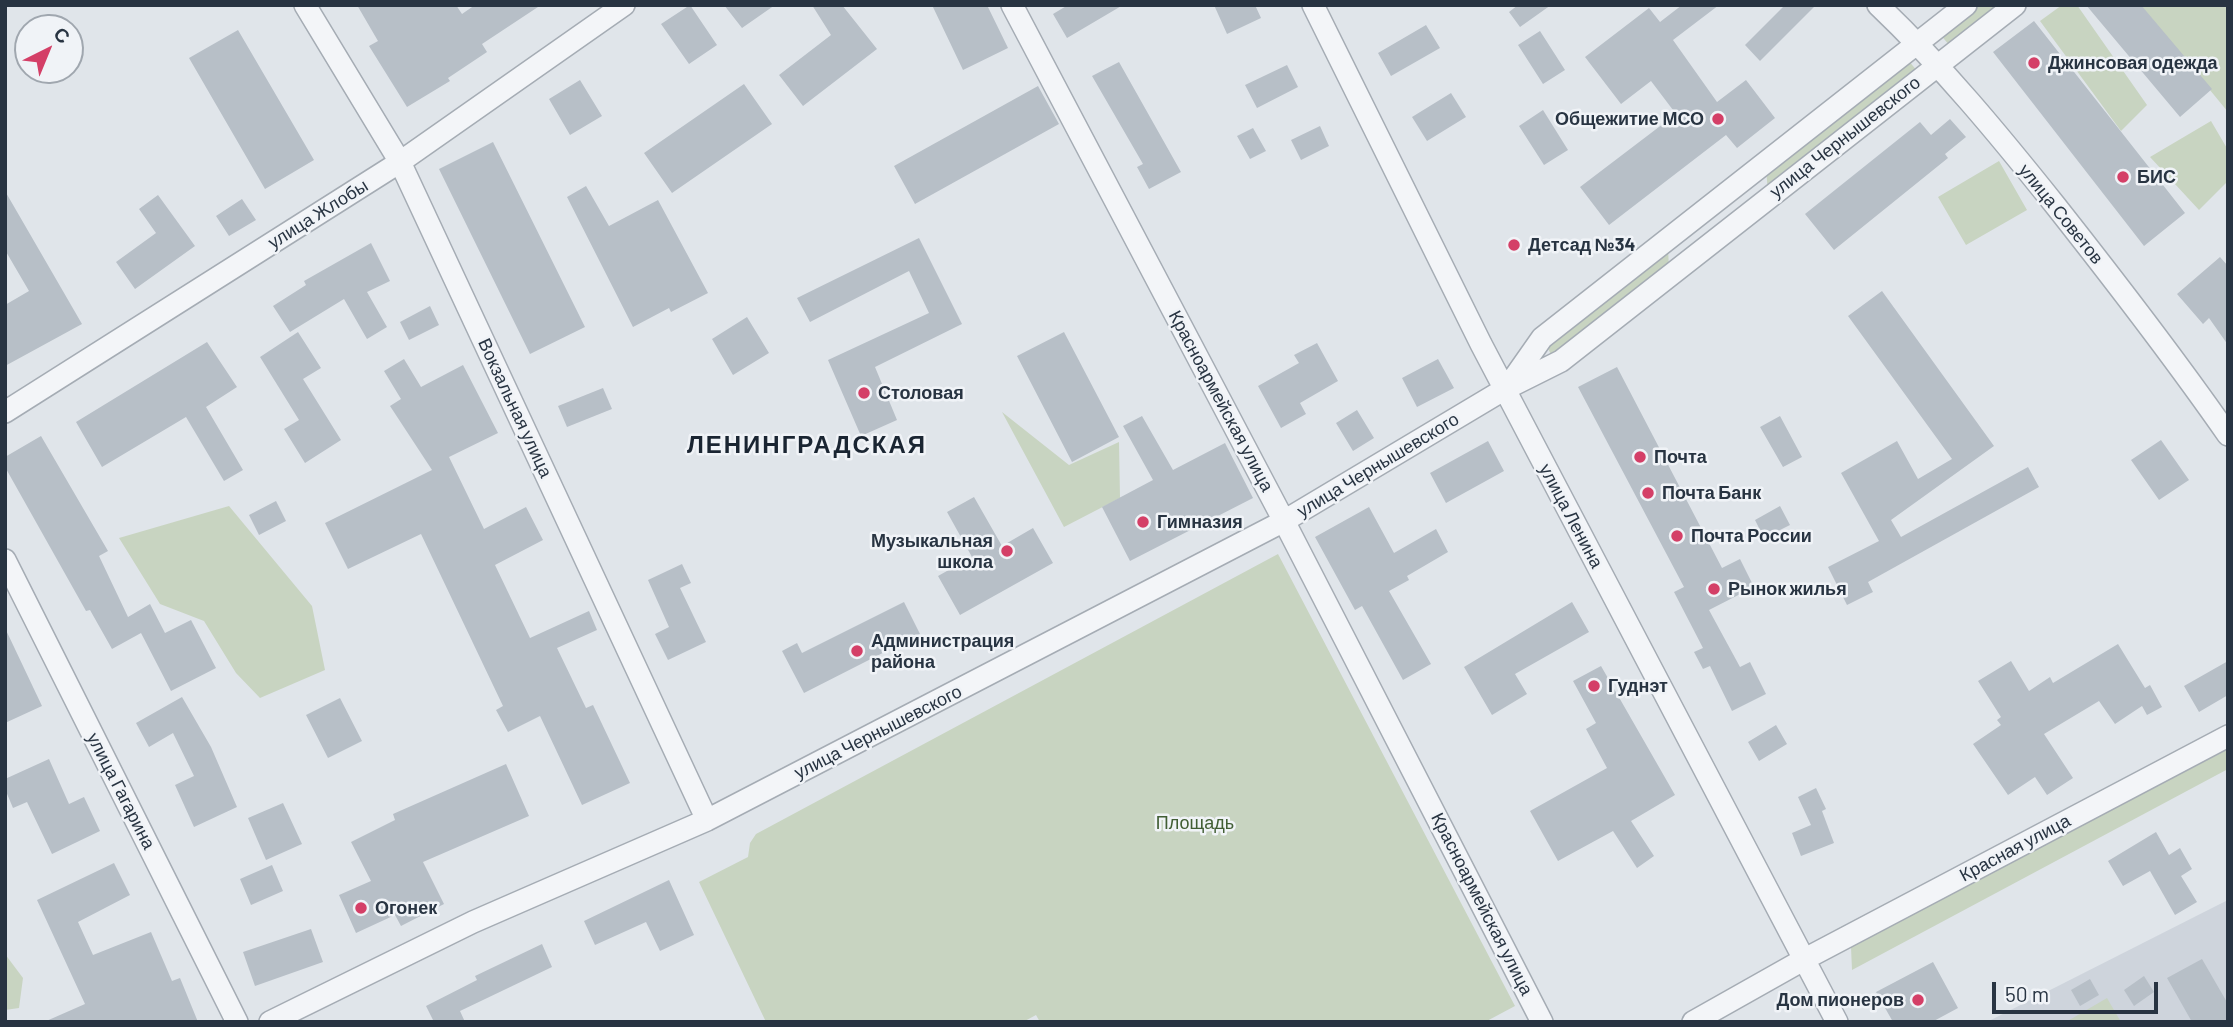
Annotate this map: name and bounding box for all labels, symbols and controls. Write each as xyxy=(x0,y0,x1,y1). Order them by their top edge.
north arrow xyxy=(14,14,84,84)
text: С xyxy=(49,22,75,48)
place label: Джинсовая одежда xyxy=(2048,52,2218,74)
marker: Джинсовая одежда xyxy=(2026,55,2042,71)
street label: улица Чернышевского xyxy=(1765,72,1925,202)
place label: Общежитие МСО xyxy=(1555,108,1704,130)
marker: Общежитие МСО xyxy=(1710,111,1726,127)
street label: улица Советов xyxy=(2014,160,2108,268)
place label: БИС xyxy=(2137,166,2176,188)
marker: БИС xyxy=(2115,169,2131,185)
street label: улица Жлобы xyxy=(264,175,372,253)
place label: Детсад №34 xyxy=(1528,234,1635,256)
marker: Детсад №34 xyxy=(1506,237,1522,253)
street label: Красноармейская улица xyxy=(1164,307,1278,495)
street label: Вокзальная улица xyxy=(473,335,557,481)
place label: Столовая xyxy=(878,382,964,404)
marker: Столовая xyxy=(856,385,872,401)
street label: улица Чернышевского xyxy=(1293,408,1463,522)
district label: ЛЕНИНГРАДСКАЯ xyxy=(689,431,925,459)
place label: Почта xyxy=(1654,446,1707,468)
marker: Почта xyxy=(1632,449,1648,465)
street label: улица Ленина xyxy=(1535,460,1607,572)
place label: Почта Банк xyxy=(1662,482,1761,504)
marker: Почта Банк xyxy=(1640,485,1656,501)
place label: Гимназия xyxy=(1157,511,1243,533)
marker: Гимназия xyxy=(1135,514,1151,530)
place label: Почта России xyxy=(1691,525,1812,547)
marker: Почта России xyxy=(1669,528,1685,544)
place label: Музыкальная школа xyxy=(871,530,993,572)
marker: Музыкальная школа xyxy=(999,543,1015,559)
place label: Рынок жилья xyxy=(1728,578,1847,600)
marker: Рынок жилья xyxy=(1706,581,1722,597)
place label: Администрация района xyxy=(871,630,1014,672)
marker: Администрация района xyxy=(849,643,865,659)
place label: Гуднэт xyxy=(1608,675,1668,697)
marker: Гуднэт xyxy=(1586,678,1602,694)
street label: улица Чернышевского xyxy=(791,680,965,784)
street label: улица Гагарина xyxy=(82,729,160,853)
street label: Красноармейская улица xyxy=(1427,809,1537,999)
street label: Красная улица xyxy=(1956,810,2074,886)
park label: Площадь xyxy=(1156,812,1234,834)
place label: Огонек xyxy=(375,897,437,919)
marker: Огонек xyxy=(353,900,369,916)
scale bar xyxy=(1995,968,2161,1012)
text: 50 m xyxy=(2005,981,2049,1006)
place label: Дом пионеров xyxy=(1776,989,1904,1011)
marker: Дом пионеров xyxy=(1910,992,1926,1008)

